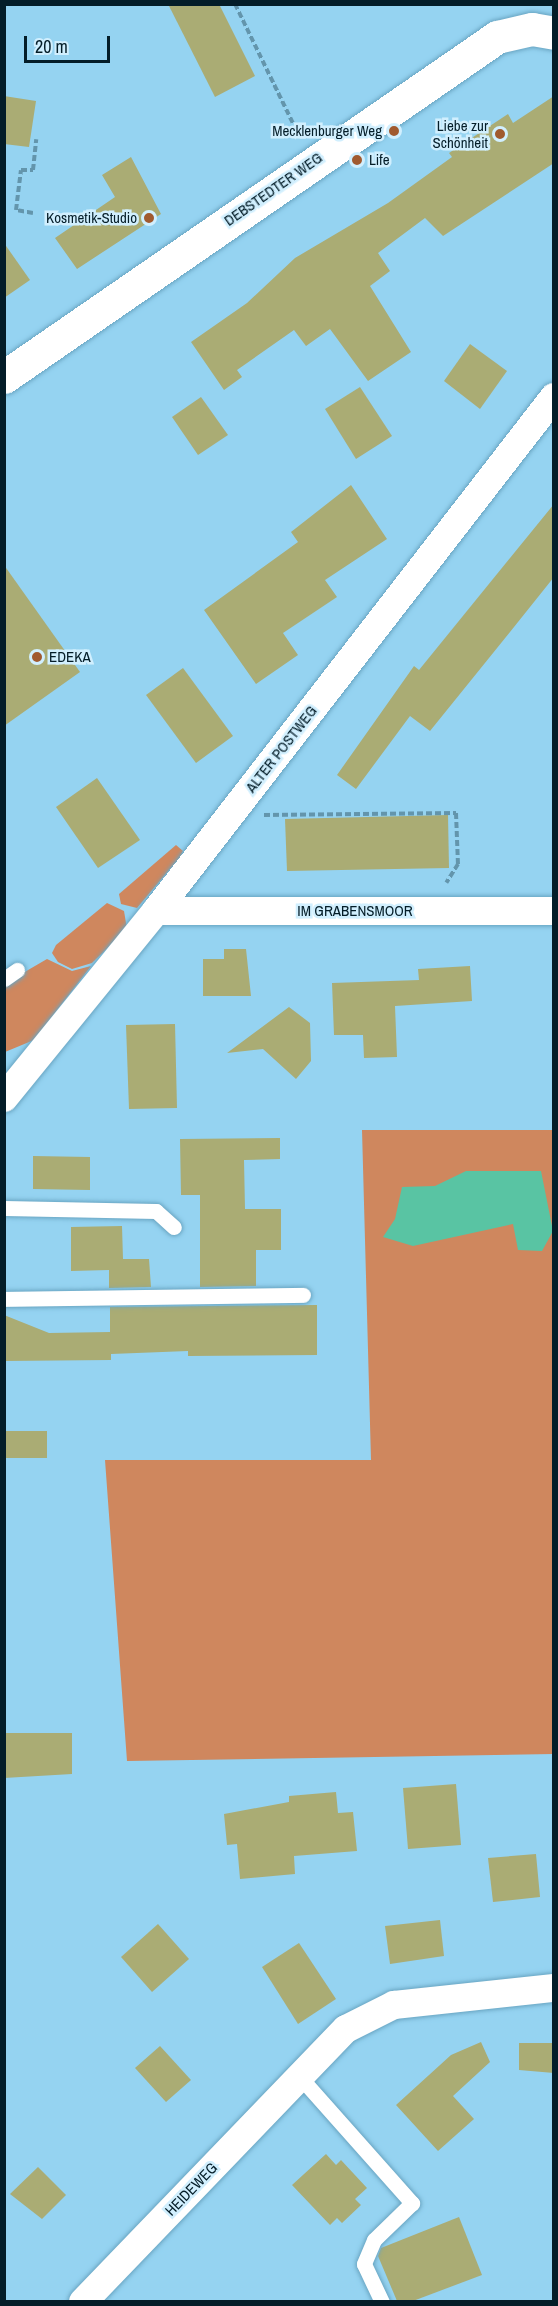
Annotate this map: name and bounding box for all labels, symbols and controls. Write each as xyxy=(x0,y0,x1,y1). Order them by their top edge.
scale bar xyxy=(27,24,112,62)
text: 20 m xyxy=(35,34,68,59)
place label: Liebe zur Schönheit xyxy=(433,116,488,151)
place label: Mecklenburger Weg xyxy=(272,122,382,140)
marker: Mecklenburger Weg xyxy=(387,124,401,138)
marker: Liebe zur Schönheit xyxy=(493,127,507,141)
street label: DEBSTEDTER WEG xyxy=(221,149,325,229)
place label: Life xyxy=(369,151,390,169)
marker: Life xyxy=(350,153,364,167)
place label: Kosmetik-Studio xyxy=(46,209,137,227)
marker: Kosmetik-Studio xyxy=(142,211,156,225)
place label: EDEKA xyxy=(49,648,91,666)
marker: EDEKA xyxy=(30,650,44,664)
street label: ALTER POSTWEG xyxy=(242,702,320,796)
street label: IM GRABENSMOOR xyxy=(297,902,413,920)
street label: HEIDEWEG xyxy=(161,2159,221,2219)

